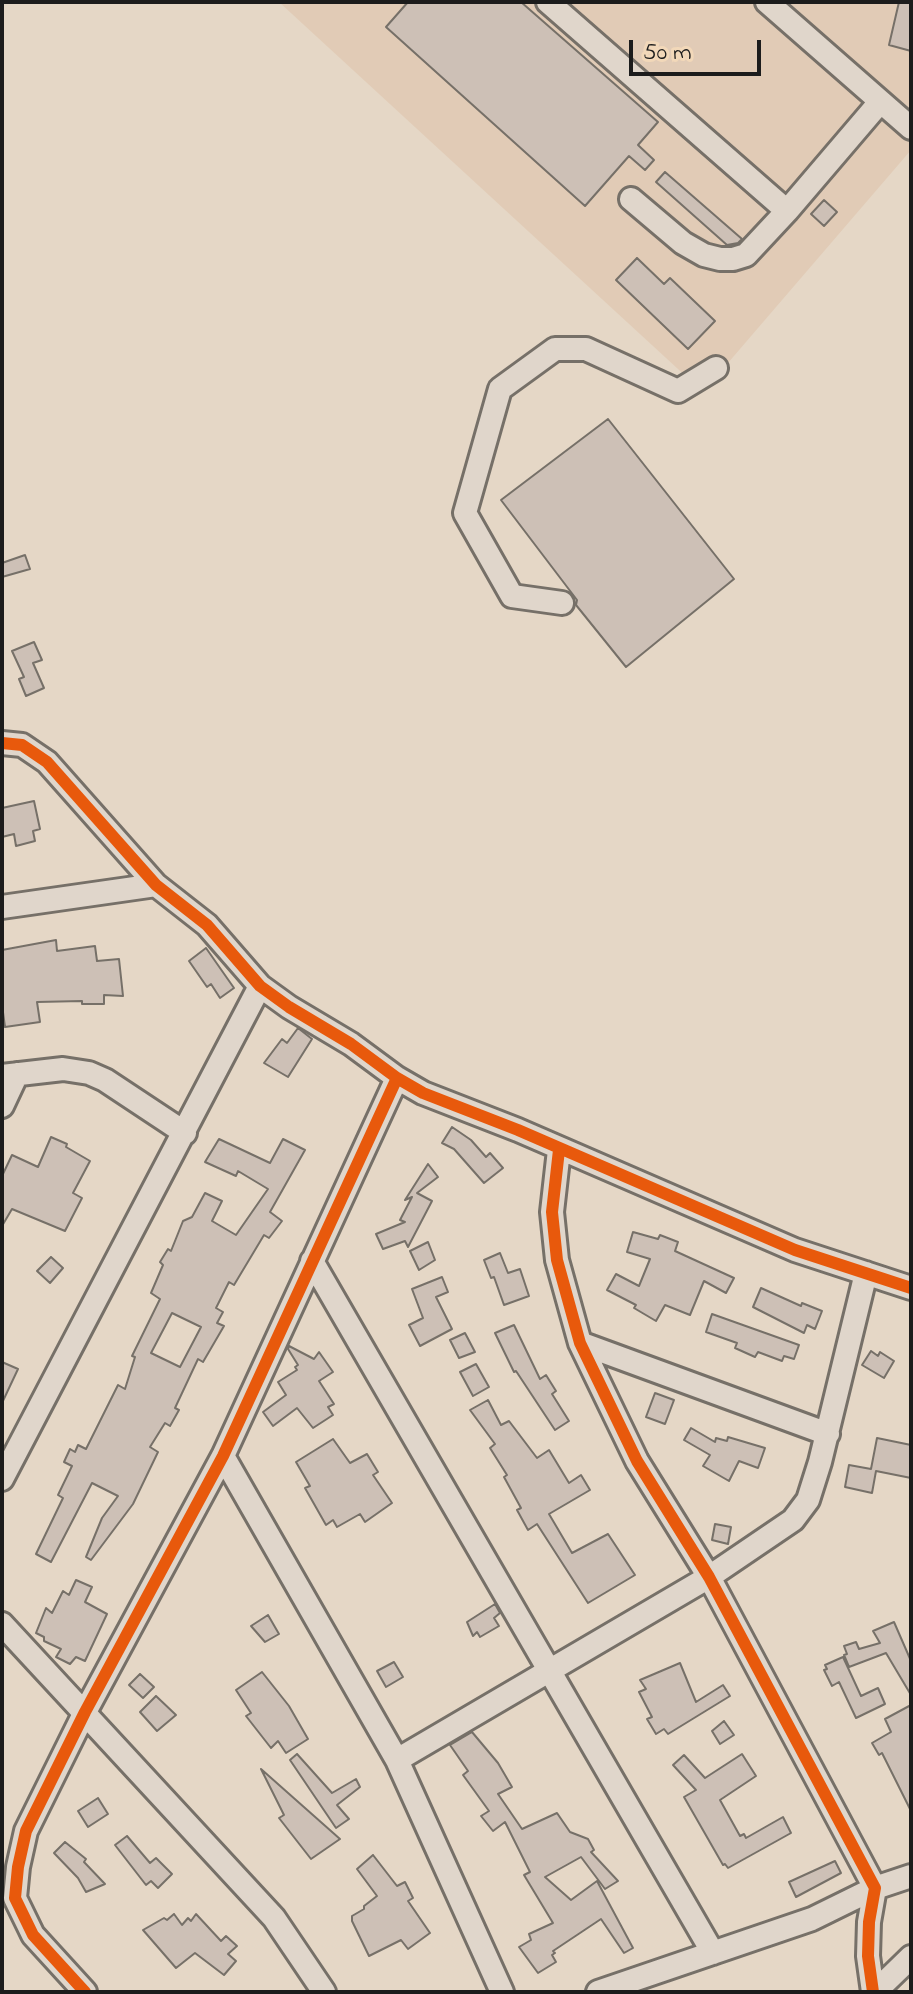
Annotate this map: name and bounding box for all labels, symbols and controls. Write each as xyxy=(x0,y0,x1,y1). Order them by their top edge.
scale bar xyxy=(633,24,765,74)
text: 50 m xyxy=(643,36,692,71)

